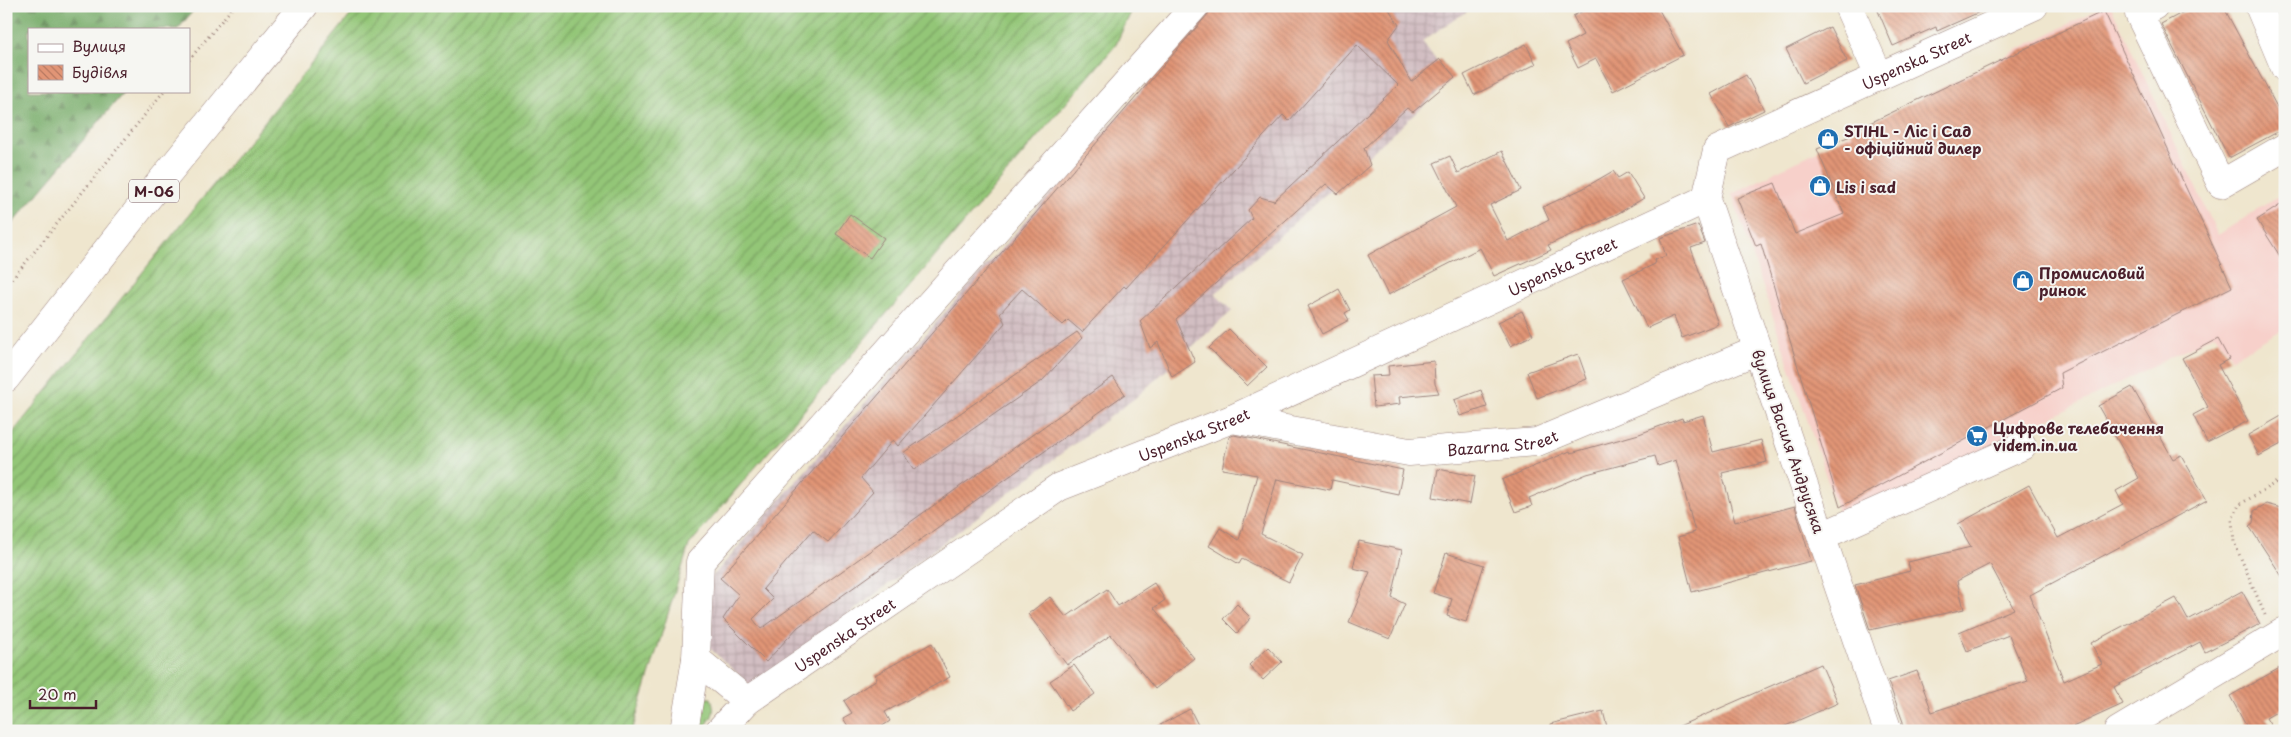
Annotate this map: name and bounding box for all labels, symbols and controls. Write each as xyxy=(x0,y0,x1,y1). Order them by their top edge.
street label: Uspenska Street xyxy=(1858,25,1975,94)
legend xyxy=(28,28,190,92)
text: Вулиця xyxy=(72,34,126,57)
text: Будівля xyxy=(72,60,128,83)
place label: STIHL - Ліс і Сад - офіційний дилер xyxy=(1844,119,1981,159)
shop icon: STIHL - Ліс і Сад - офіційний дилер xyxy=(1816,127,1840,151)
shop icon: Lis i sad xyxy=(1808,174,1832,198)
place label: Lis i sad xyxy=(1836,175,1896,198)
road number: М-06 xyxy=(129,180,179,202)
street label: Uspenska Street xyxy=(1504,230,1621,301)
place label: Промисловий ринок xyxy=(2039,261,2145,301)
shop icon: Промисловий ринок xyxy=(2011,269,2035,293)
street label: вулиця Василя Андрусяка xyxy=(1747,346,1832,537)
street label: Uspenska Street xyxy=(1135,401,1253,466)
place label: Цифрове телебачення videm.in.ua xyxy=(1993,416,2164,456)
street label: Bazarna Street xyxy=(1446,423,1561,460)
supermarket icon: Цифрове телебачення videm.in.ua xyxy=(1965,424,1989,448)
street label: Uspenska Street xyxy=(789,591,900,677)
scale bar xyxy=(30,677,96,709)
text: 20 m xyxy=(38,682,77,705)

